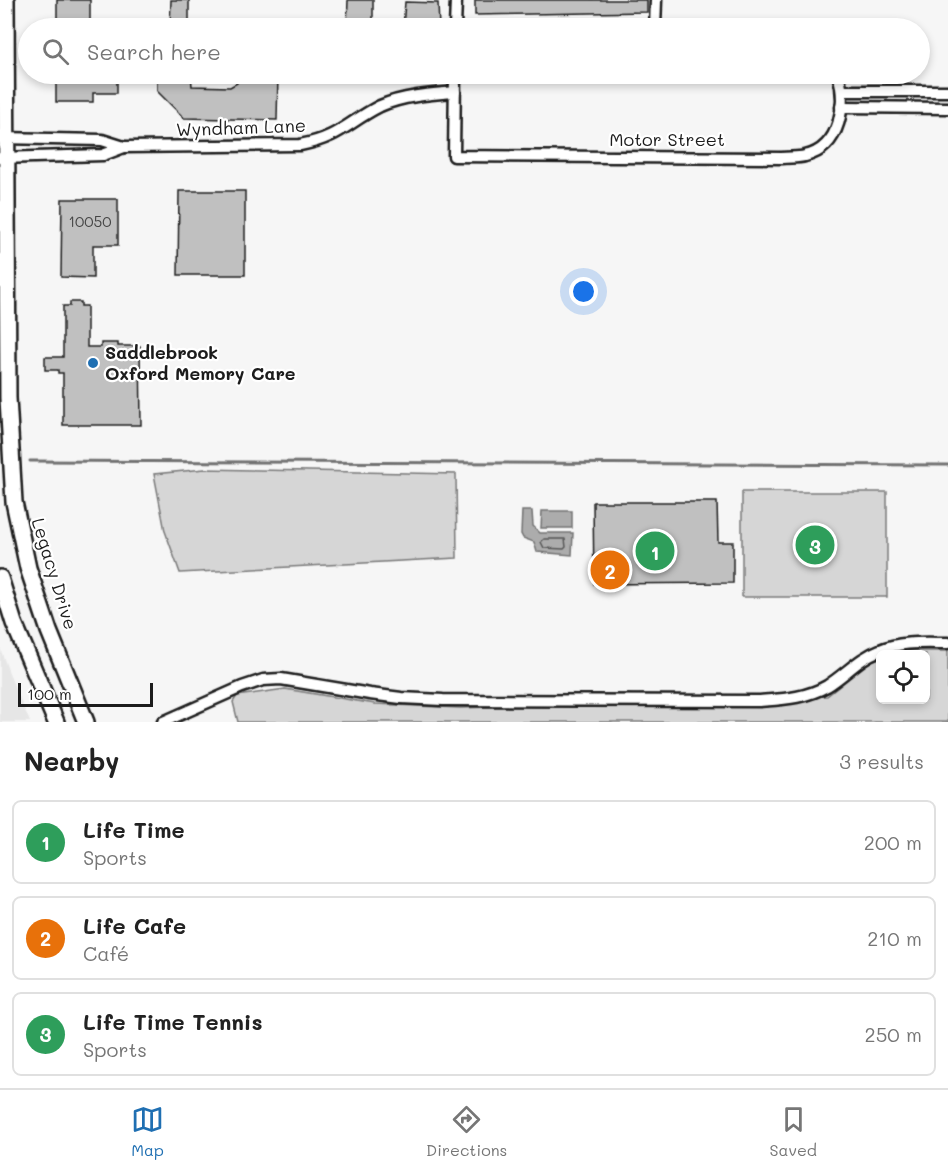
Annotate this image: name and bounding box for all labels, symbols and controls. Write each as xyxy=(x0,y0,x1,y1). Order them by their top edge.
search box xyxy=(18,18,930,84)
icon: search xyxy=(39,35,72,68)
text: Search here xyxy=(87,37,221,66)
street label: Wyndham Lane xyxy=(176,113,306,141)
street label: Motor Street xyxy=(609,127,725,151)
house number: 10050 xyxy=(68,211,112,231)
your location xyxy=(569,277,598,306)
place label: Saddlebrook Oxford Memory Care xyxy=(105,340,296,385)
marker: Saddlebrook Oxford Memory Care xyxy=(86,356,100,370)
street label: Legacy Drive xyxy=(27,515,83,632)
pin: 3 xyxy=(796,522,834,568)
pin: 1 xyxy=(636,528,674,574)
pin: 2 xyxy=(590,548,630,592)
map controls xyxy=(876,650,930,704)
button: locate xyxy=(876,650,930,704)
scale bar xyxy=(18,680,153,708)
text: 100 m xyxy=(27,683,72,704)
text: Nearby xyxy=(24,744,119,778)
text: 3 results xyxy=(839,748,924,774)
text: Life Time xyxy=(83,815,185,844)
text: 1 xyxy=(41,829,50,855)
text: 200 m xyxy=(864,829,922,855)
text: Sports xyxy=(83,844,147,870)
text: Life Cafe xyxy=(83,911,186,940)
text: 2 xyxy=(40,925,51,951)
text: 210 m xyxy=(867,925,922,951)
text: Café xyxy=(83,940,129,966)
text: Life Time Tennis xyxy=(83,1007,262,1036)
text: 3 xyxy=(40,1021,52,1047)
text: 250 m xyxy=(865,1021,922,1047)
text: Sports xyxy=(83,1036,147,1062)
tab: Map xyxy=(131,1103,164,1160)
tab: Directions xyxy=(426,1103,507,1160)
tab: Saved xyxy=(769,1103,817,1160)

